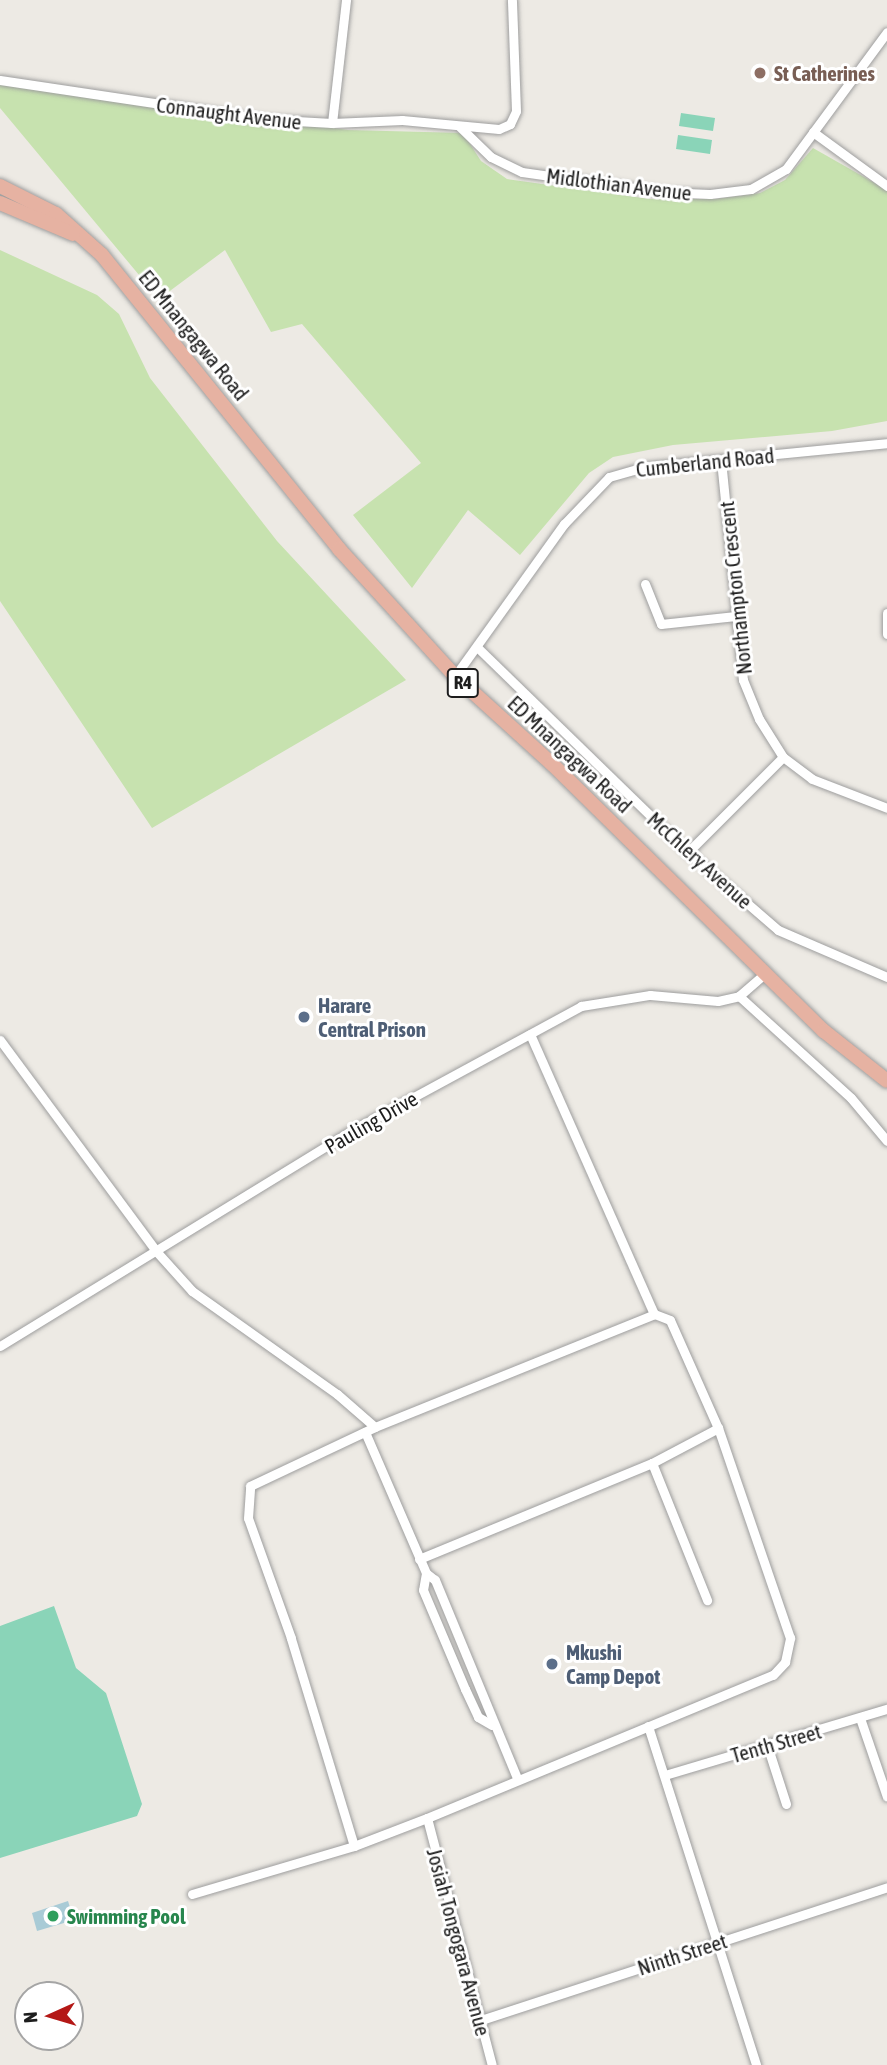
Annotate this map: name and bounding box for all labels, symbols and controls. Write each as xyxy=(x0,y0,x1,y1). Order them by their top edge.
place label: St Catherines xyxy=(774,60,875,86)
marker: St Catherines xyxy=(752,65,768,81)
street label: Connaught Avenue xyxy=(155,92,303,134)
street label: Midlothian Avenue xyxy=(545,163,693,205)
street label: ED Mnangagwa Road xyxy=(134,265,254,405)
street label: Cumberland Road xyxy=(635,442,775,482)
street label: Northampton Crescent xyxy=(713,500,757,676)
road number: R4 xyxy=(446,668,480,698)
street label: ED Mnangagwa Road xyxy=(503,690,637,818)
street label: McChlery Avenue xyxy=(642,806,758,914)
place label: Harare Central Prison xyxy=(318,992,426,1042)
marker: Harare Central Prison xyxy=(296,1009,312,1025)
street label: Pauling Drive xyxy=(320,1085,422,1159)
place label: Mkushi Camp Depot xyxy=(566,1639,660,1689)
marker: Mkushi Camp Depot xyxy=(544,1656,560,1672)
street label: Tenth Street xyxy=(728,1718,824,1768)
street label: Josiah Tongogara Avenue xyxy=(422,1845,496,2039)
place label: Swimming Pool xyxy=(67,1903,186,1929)
marker: Swimming Pool xyxy=(45,1908,61,1924)
street label: Ninth Street xyxy=(634,1928,730,1980)
north arrow xyxy=(14,1981,84,2051)
text: N xyxy=(19,2011,41,2024)

